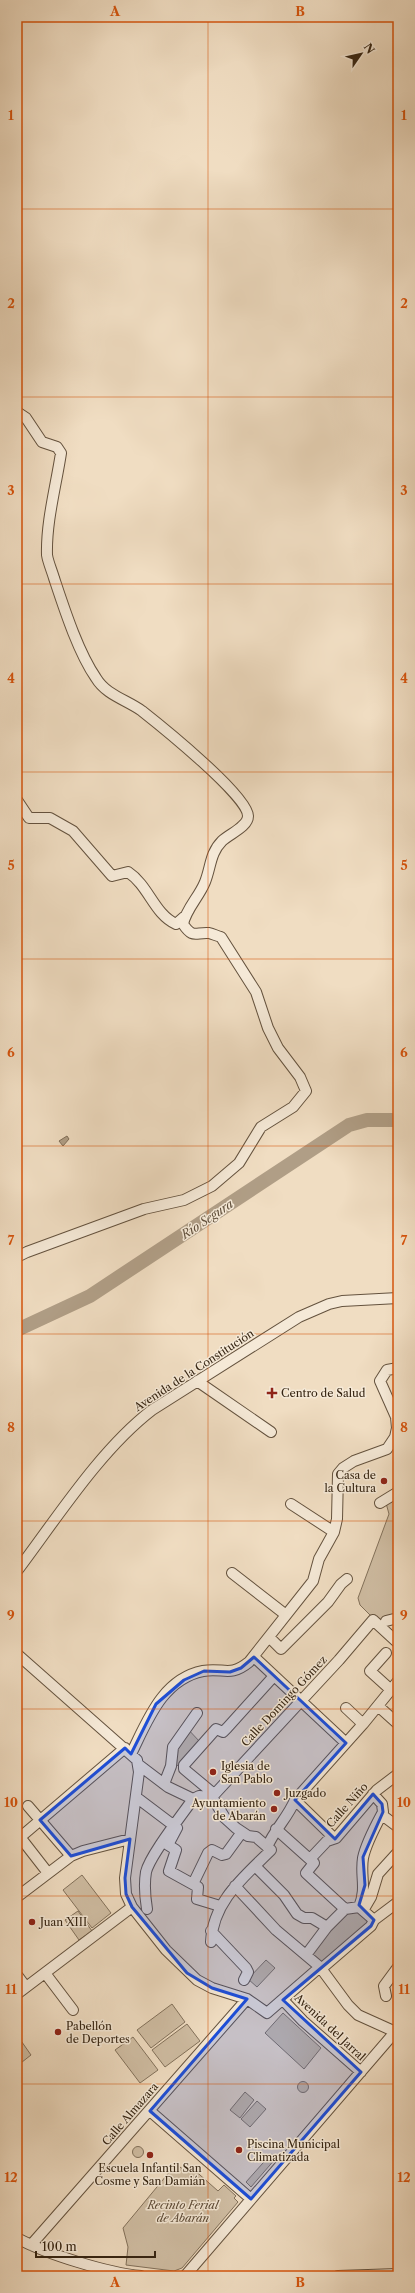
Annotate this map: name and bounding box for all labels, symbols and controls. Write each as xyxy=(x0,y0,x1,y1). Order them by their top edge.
text: A xyxy=(109,3,121,19)
text: B xyxy=(295,3,305,19)
north arrow xyxy=(341,34,381,74)
text: N xyxy=(361,41,378,57)
text: 1 xyxy=(8,107,14,123)
text: 1 xyxy=(401,107,407,123)
text: 2 xyxy=(7,295,15,311)
text: 2 xyxy=(400,295,408,311)
text: 3 xyxy=(7,482,15,498)
text: 3 xyxy=(400,482,408,498)
text: 4 xyxy=(7,670,15,686)
text: 4 xyxy=(400,670,408,686)
text: 5 xyxy=(7,857,15,873)
text: 5 xyxy=(400,857,408,873)
text: 6 xyxy=(7,1044,15,1060)
text: 6 xyxy=(400,1044,408,1060)
water label: Río Segura xyxy=(177,1196,236,1242)
text: 7 xyxy=(8,1232,15,1248)
text: 7 xyxy=(401,1232,408,1248)
street label: Avenida de la Constitución xyxy=(131,1326,257,1415)
place label: Centro de Salud xyxy=(281,1386,366,1400)
marker: Centro de Salud xyxy=(266,1387,278,1399)
text: 8 xyxy=(7,1419,15,1435)
text: 8 xyxy=(400,1419,408,1435)
place label: Casa de la Cultura xyxy=(325,1468,376,1495)
marker: Casa de la Cultura xyxy=(379,1476,389,1486)
text: 9 xyxy=(7,1607,15,1623)
text: 9 xyxy=(400,1607,408,1623)
street label: Calle Domingo Gómez xyxy=(238,1652,330,1749)
place label: Iglesia de San Pablo xyxy=(221,1759,273,1786)
marker: Iglesia de San Pablo xyxy=(208,1767,218,1777)
street label: Calle Niño xyxy=(323,1779,371,1830)
place label: Juzgado xyxy=(283,1786,327,1800)
marker: Juzgado xyxy=(272,1788,282,1798)
text: 10 xyxy=(4,1794,18,1810)
text: 10 xyxy=(397,1794,411,1810)
place label: Ayuntamiento de Abarán xyxy=(191,1796,266,1823)
marker: Ayuntamiento de Abarán xyxy=(269,1804,279,1814)
place label: Juan XIII xyxy=(38,1915,87,1929)
marker: Juan XIII xyxy=(27,1917,37,1927)
text: 11 xyxy=(5,1981,17,1997)
text: 11 xyxy=(398,1981,410,1997)
street label: Avenida del Jarral xyxy=(291,1990,369,2064)
place label: Pabellón de Deportes xyxy=(66,2019,130,2046)
marker: Pabellón de Deportes xyxy=(53,2027,63,2037)
street label: Calle Almazara xyxy=(99,2080,161,2148)
place label: Piscina Municipal Climatizada xyxy=(247,2137,341,2164)
marker: Piscina Municipal Climatizada xyxy=(234,2145,244,2155)
marker: Escuela Infantil San Cosme y San Damián xyxy=(145,2150,155,2160)
place label: Escuela Infantil San Cosme y San Damián xyxy=(95,2161,206,2188)
text: 12 xyxy=(4,2169,18,2185)
text: 12 xyxy=(397,2169,411,2185)
park label: Recinto Ferial de Abarán xyxy=(147,2198,220,2225)
scale bar xyxy=(36,2233,155,2259)
text: 100 m xyxy=(42,2239,77,2254)
text: A xyxy=(109,2274,121,2290)
text: B xyxy=(295,2274,305,2290)

